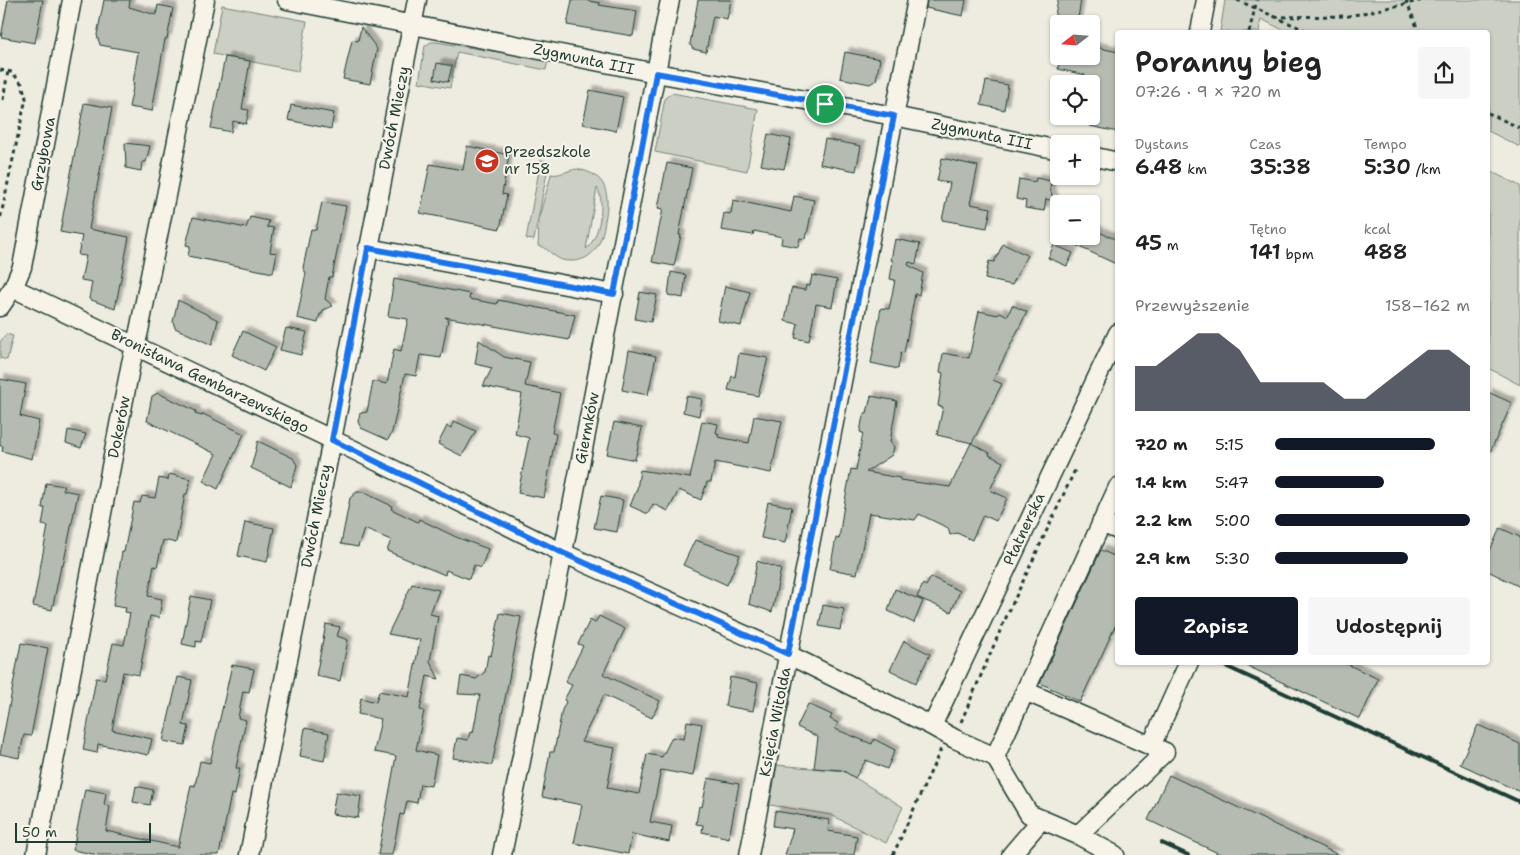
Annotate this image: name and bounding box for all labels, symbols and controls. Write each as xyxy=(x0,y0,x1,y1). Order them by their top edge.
north arrow xyxy=(1050,15,1100,65)
map controls xyxy=(1050,15,1100,245)
street label: Zygmunta III xyxy=(532,39,636,79)
text: Poranny bieg xyxy=(1135,43,1322,81)
button: share xyxy=(1418,47,1470,99)
street label: Dwóch Mieczy xyxy=(374,64,414,172)
button: locate xyxy=(1050,75,1100,125)
text: 07:26 · 9 × 720 m xyxy=(1135,81,1281,102)
pin xyxy=(804,83,846,125)
icon: arrive xyxy=(811,90,839,118)
street label: Zygmunta III xyxy=(930,114,1034,154)
street label: Grzybowa xyxy=(26,115,60,193)
button: + xyxy=(1050,135,1100,185)
text: Dystans xyxy=(1135,135,1189,153)
text: Czas xyxy=(1249,135,1281,153)
text: Tempo xyxy=(1364,135,1407,153)
place label: Przedszkole nr 158 xyxy=(504,142,591,179)
school or university icon: Przedszkole nr 158 xyxy=(474,148,500,174)
text: 6.48 xyxy=(1135,153,1182,181)
text: 35:38 xyxy=(1249,153,1311,181)
text: 5:30 xyxy=(1364,153,1411,181)
text: km xyxy=(1182,160,1207,178)
text: /km xyxy=(1411,160,1441,178)
button: − xyxy=(1050,195,1100,245)
text: Tętno xyxy=(1249,220,1287,238)
text: kcal xyxy=(1364,220,1391,238)
text: 45 xyxy=(1135,229,1162,257)
text: m xyxy=(1162,236,1179,254)
text: 141 xyxy=(1249,238,1281,266)
text: 488 xyxy=(1364,238,1407,266)
text: bpm xyxy=(1281,245,1314,263)
text: Przewyższenie xyxy=(1135,295,1250,316)
text: 158–162 m xyxy=(1385,295,1470,316)
street label: Bronisława Gembarzewskiego xyxy=(108,324,312,438)
street label: Giermków xyxy=(570,390,604,466)
street label: Dokerów xyxy=(103,394,135,460)
text: 720 m xyxy=(1135,434,1188,455)
text: 5:15 xyxy=(1215,434,1244,455)
street label: Dwóch Mieczy xyxy=(296,462,336,570)
text: 1.4 km xyxy=(1135,472,1187,493)
text: 5:47 xyxy=(1215,472,1249,493)
street label: Płatnerska xyxy=(998,489,1050,569)
text: 2.2 km xyxy=(1135,510,1192,531)
text: 5:00 xyxy=(1215,510,1250,531)
text: 2.9 km xyxy=(1135,548,1190,569)
text: 5:30 xyxy=(1215,548,1250,569)
button: Zapisz xyxy=(1135,597,1298,655)
button: Udostępnij xyxy=(1308,597,1470,655)
street label: Księcia Witolda xyxy=(755,665,796,778)
scale bar xyxy=(15,820,151,843)
text: 50 m xyxy=(22,823,57,841)

